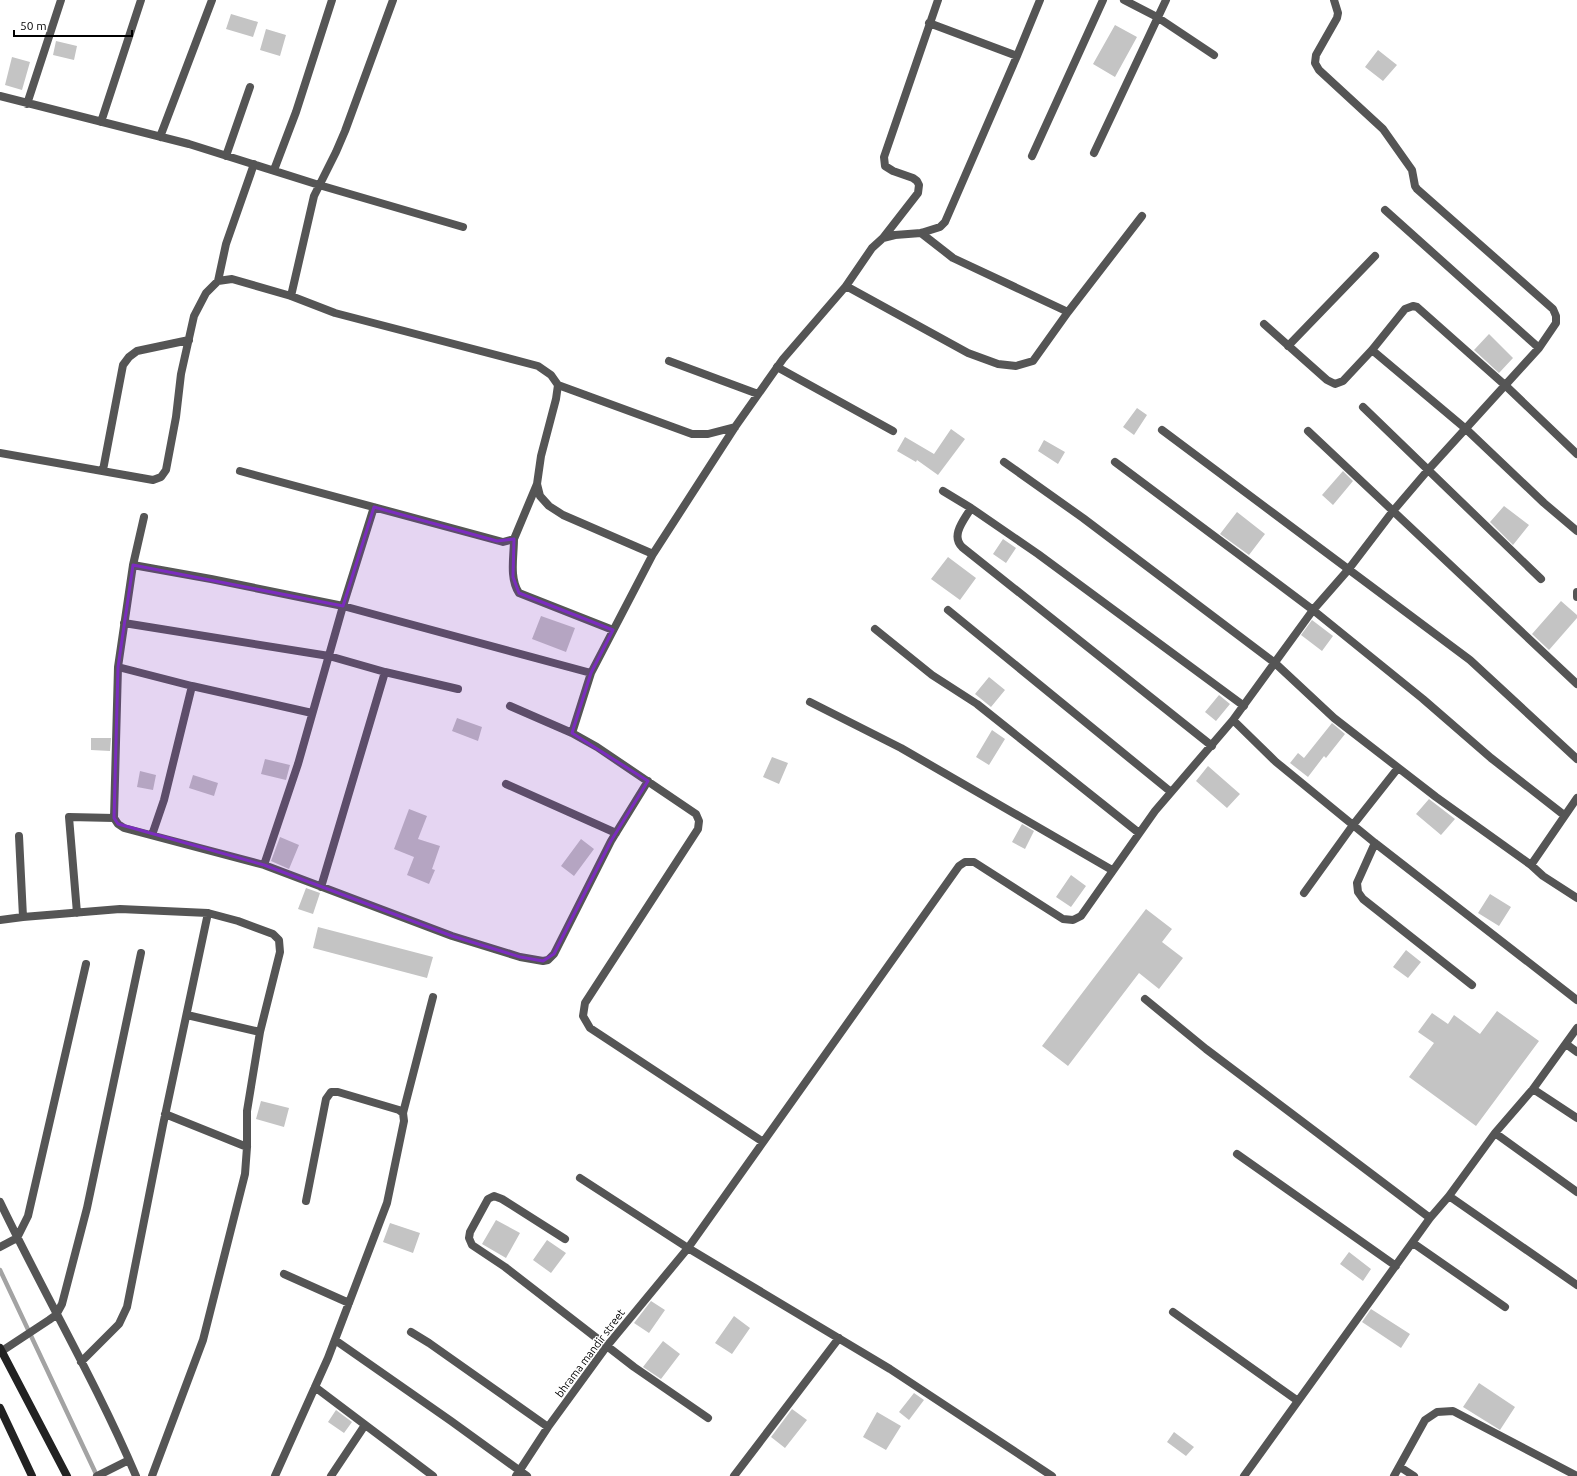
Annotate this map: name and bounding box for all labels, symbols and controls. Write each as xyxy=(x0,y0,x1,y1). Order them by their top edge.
scale bar xyxy=(14,12,132,38)
text: 50 m xyxy=(20,19,47,32)
street label: bhrama mandir street xyxy=(553,1306,627,1399)

